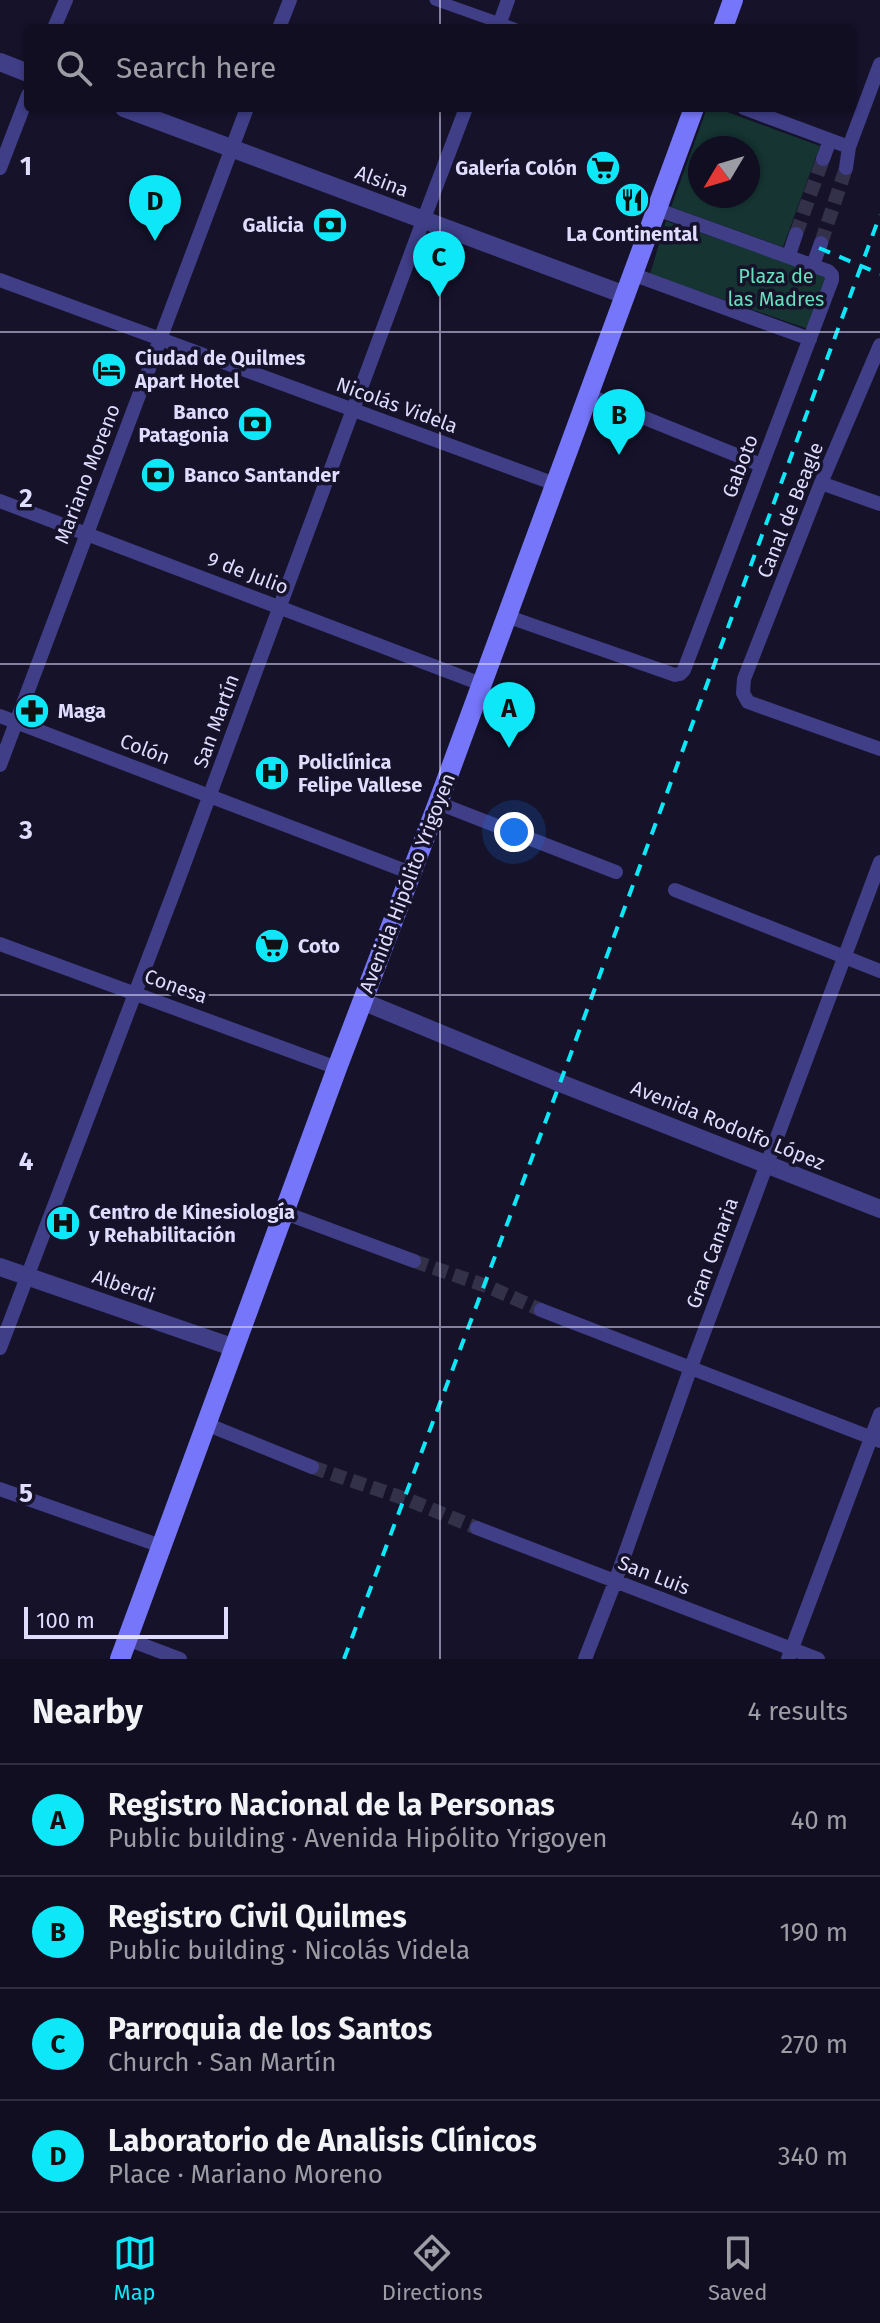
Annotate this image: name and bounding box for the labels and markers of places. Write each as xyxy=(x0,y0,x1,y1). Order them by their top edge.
supermarket icon: Galería Colón xyxy=(584,149,622,187)
place label: Galería Colón xyxy=(455,156,577,180)
pin: D xyxy=(129,175,181,241)
restaurant icon: La Continental xyxy=(613,181,651,219)
bank icon: Galicia xyxy=(311,206,349,244)
place label: Galicia xyxy=(243,213,304,237)
place label: La Continental xyxy=(566,222,698,246)
pin: C xyxy=(413,231,465,297)
place label: Ciudad de Quilmes Apart Hotel xyxy=(134,346,306,393)
hotel icon: Ciudad de Quilmes Apart Hotel xyxy=(90,351,128,389)
pin: B xyxy=(593,389,645,455)
place label: Banco Patagonia xyxy=(138,400,229,447)
bank icon: Banco Patagonia xyxy=(236,405,274,443)
bank icon: Banco Santander xyxy=(139,456,177,494)
place label: Banco Santander xyxy=(184,463,340,487)
pin: A xyxy=(483,682,535,748)
pharmacy icon: Maga xyxy=(13,692,51,730)
place label: Maga xyxy=(58,699,106,723)
place label: Policlínica Felipe Vallese xyxy=(298,750,422,797)
hospital icon: Policlínica Felipe Vallese xyxy=(253,754,291,792)
supermarket icon: Coto xyxy=(253,927,291,965)
place label: Coto xyxy=(298,934,340,958)
place label: Centro de Kinesiología y Rehabilitación xyxy=(88,1200,295,1247)
hospital icon: Centro de Kinesiología y Rehabilitación xyxy=(44,1204,82,1242)

